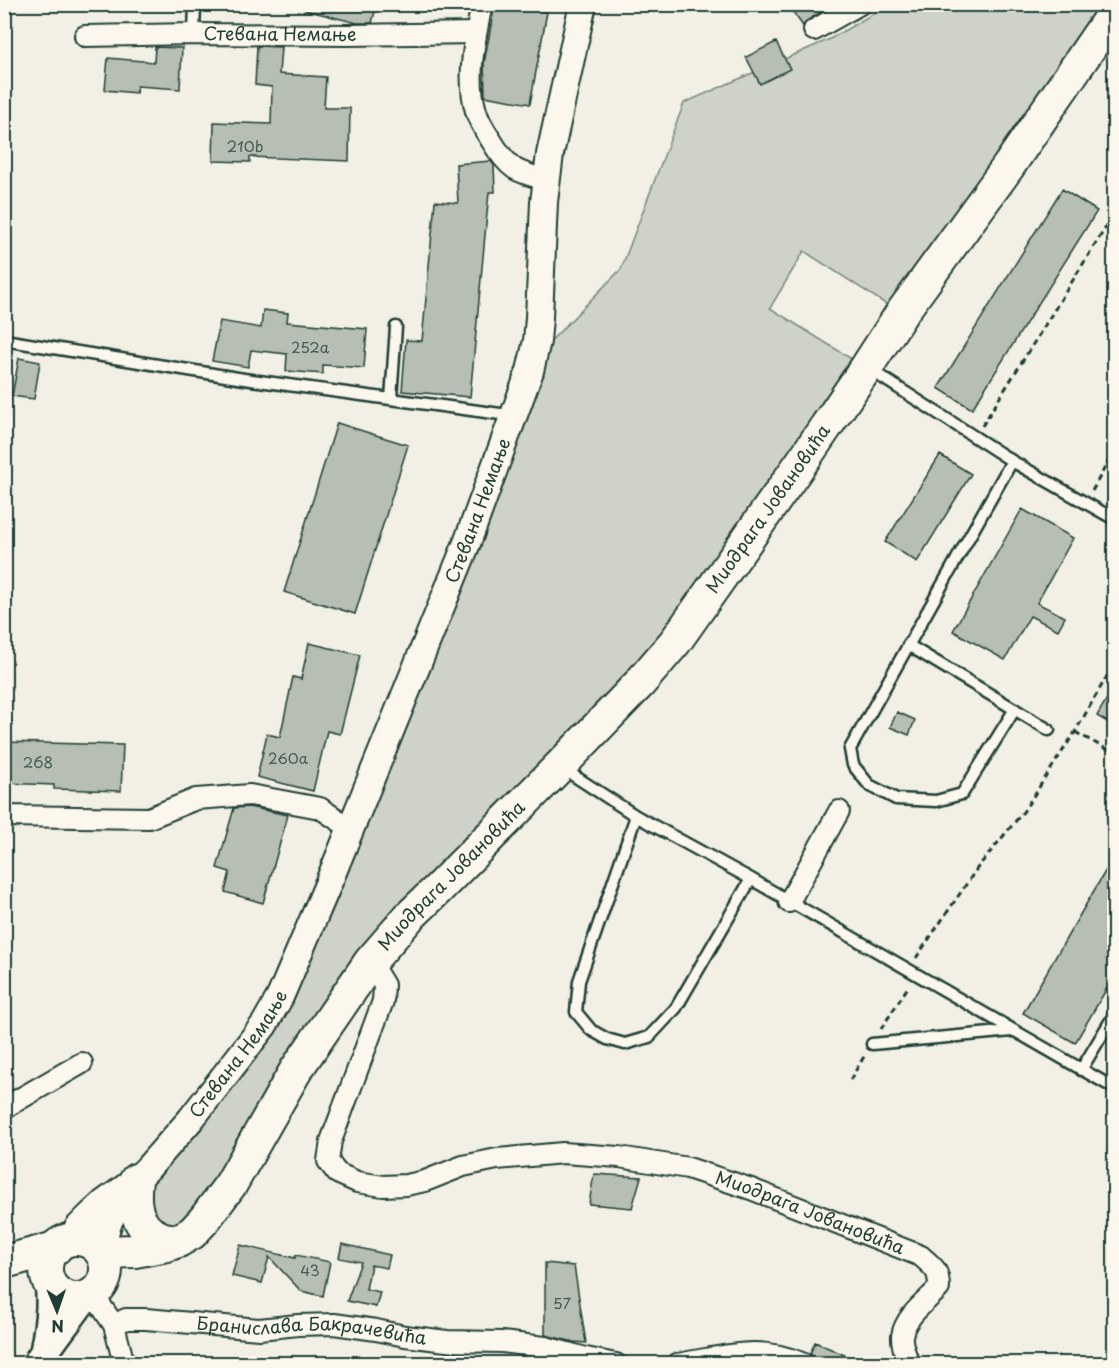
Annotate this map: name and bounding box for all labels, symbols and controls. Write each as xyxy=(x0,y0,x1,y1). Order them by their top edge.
street label: Стевана Немање xyxy=(203,19,357,47)
house number: 210b xyxy=(226,134,264,157)
house number: 252a xyxy=(291,335,330,358)
street label: Миодрага Јовановића xyxy=(698,418,836,598)
street label: Стевана Немање xyxy=(437,434,516,587)
house number: 260a xyxy=(268,746,309,769)
house number: 268 xyxy=(23,750,53,773)
street label: Миодрага Јовановића xyxy=(371,793,531,956)
street label: Стевана Немање xyxy=(182,986,293,1123)
street label: Миодрага Јовановића xyxy=(712,1163,910,1261)
house number: 43 xyxy=(300,1258,320,1281)
north arrow xyxy=(27,1281,87,1341)
house number: 57 xyxy=(553,1291,571,1314)
street label: Бранислава Бакрачевића xyxy=(196,1309,429,1351)
text: N xyxy=(51,1315,64,1339)

